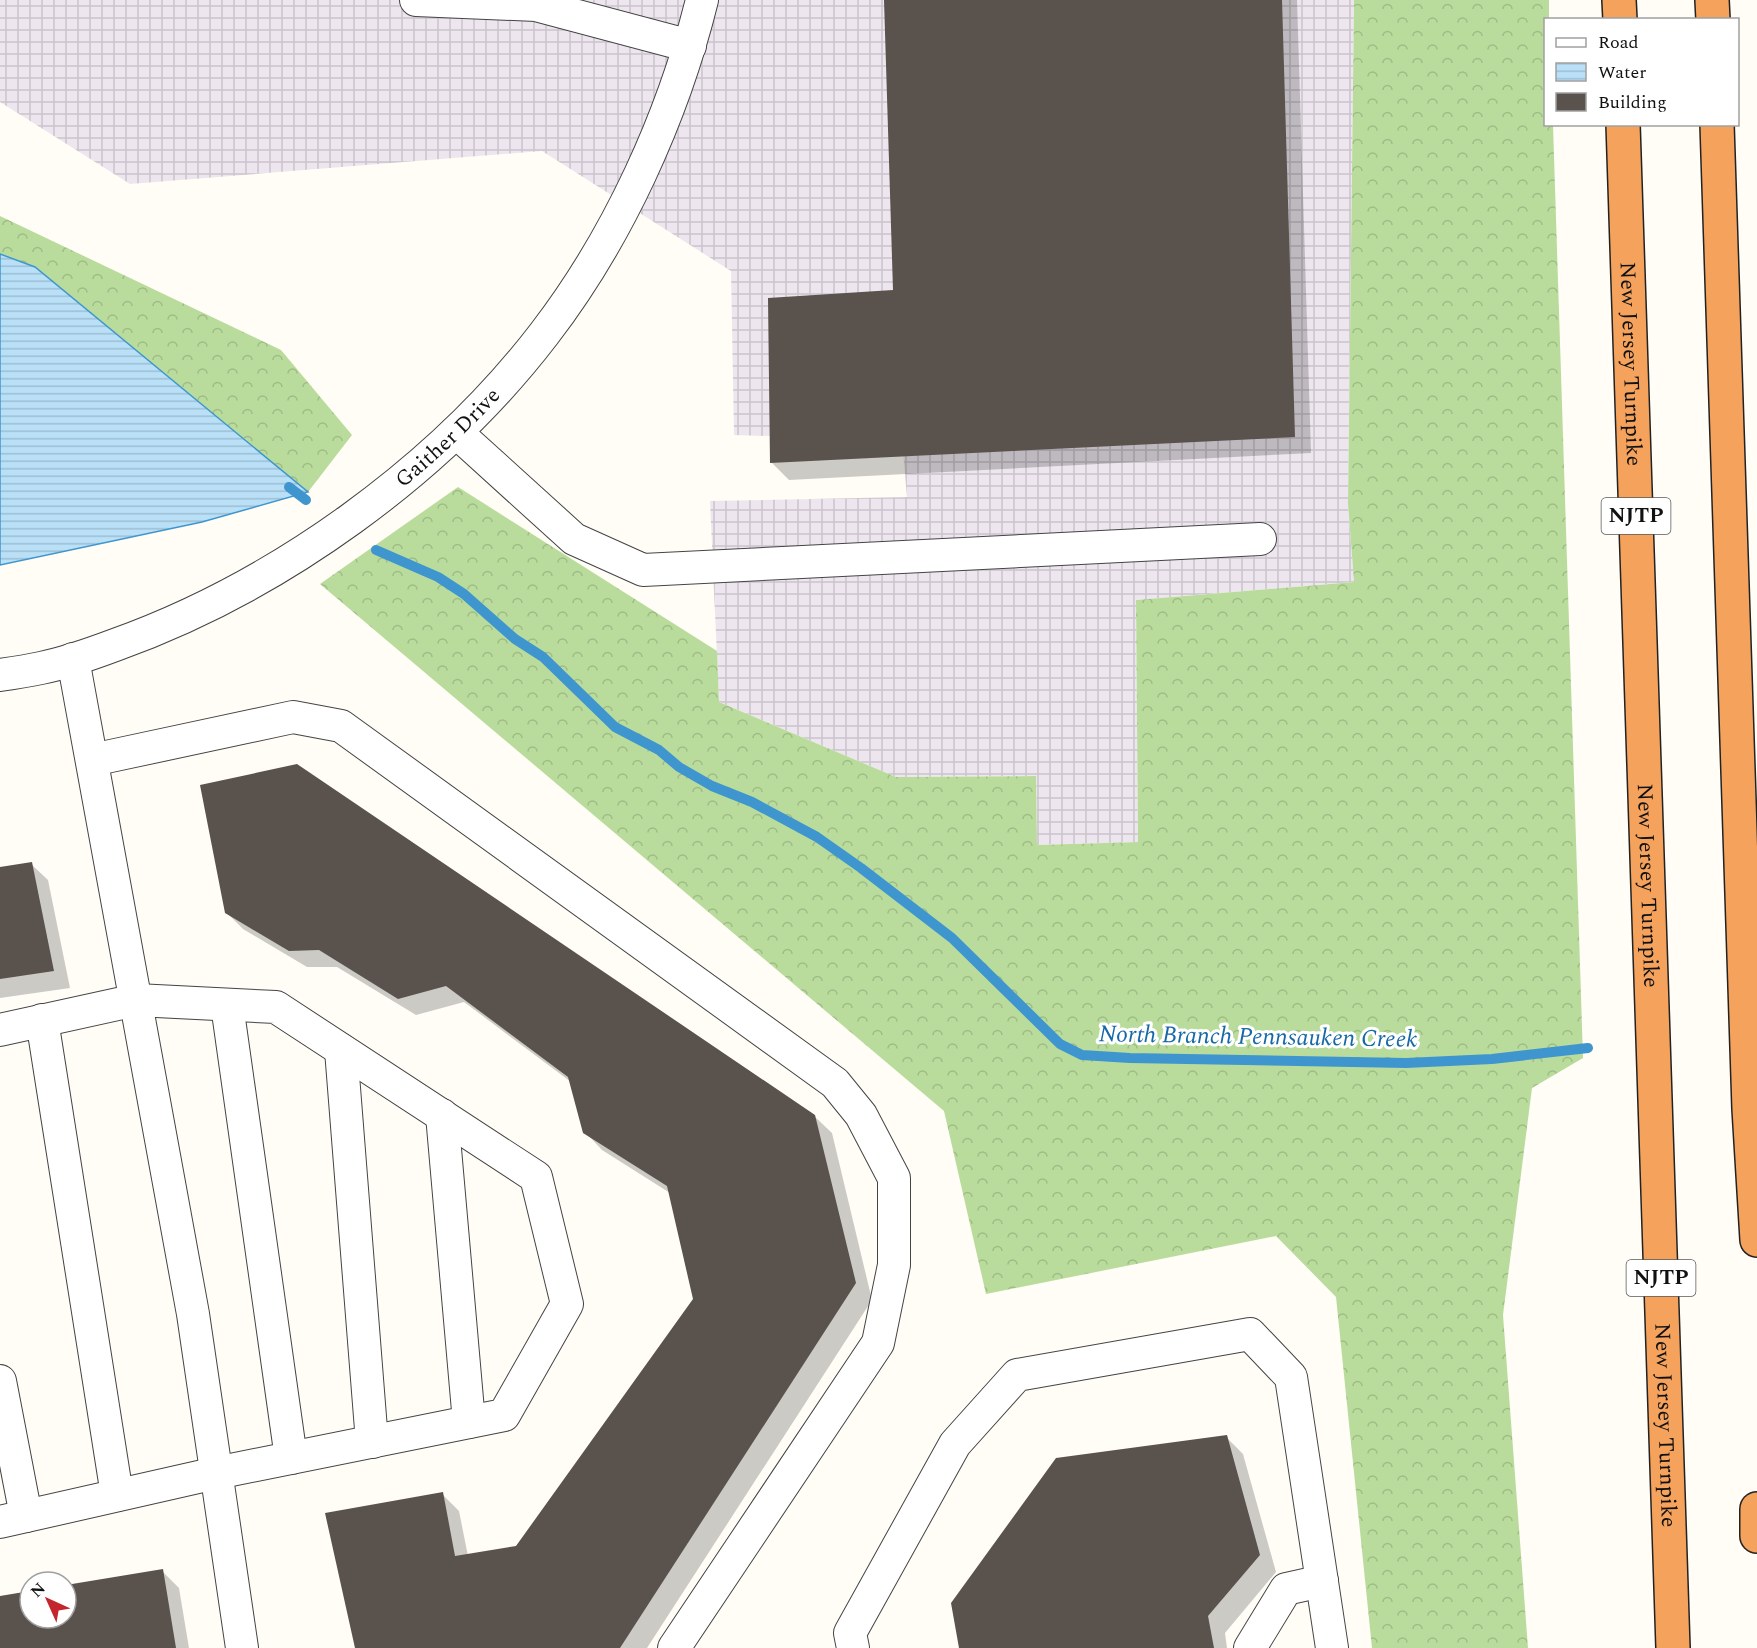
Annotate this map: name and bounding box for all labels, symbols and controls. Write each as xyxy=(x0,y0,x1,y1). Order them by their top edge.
legend xyxy=(1544,18,1739,126)
text: Road xyxy=(1598,29,1639,56)
text: Water xyxy=(1598,59,1646,86)
text: Building xyxy=(1598,89,1667,116)
street label: New Jersey Turnpike xyxy=(1611,261,1651,467)
street label: Gaither Drive xyxy=(388,380,508,496)
road number: NJTP xyxy=(1602,498,1670,534)
street label: New Jersey Turnpike xyxy=(1628,783,1668,988)
water label: North Branch Pennsauken Creek xyxy=(1098,1016,1418,1058)
road number: NJTP xyxy=(1626,1260,1696,1296)
street label: New Jersey Turnpike xyxy=(1646,1323,1686,1528)
north arrow xyxy=(18,1570,78,1630)
text: N xyxy=(25,1577,51,1603)

